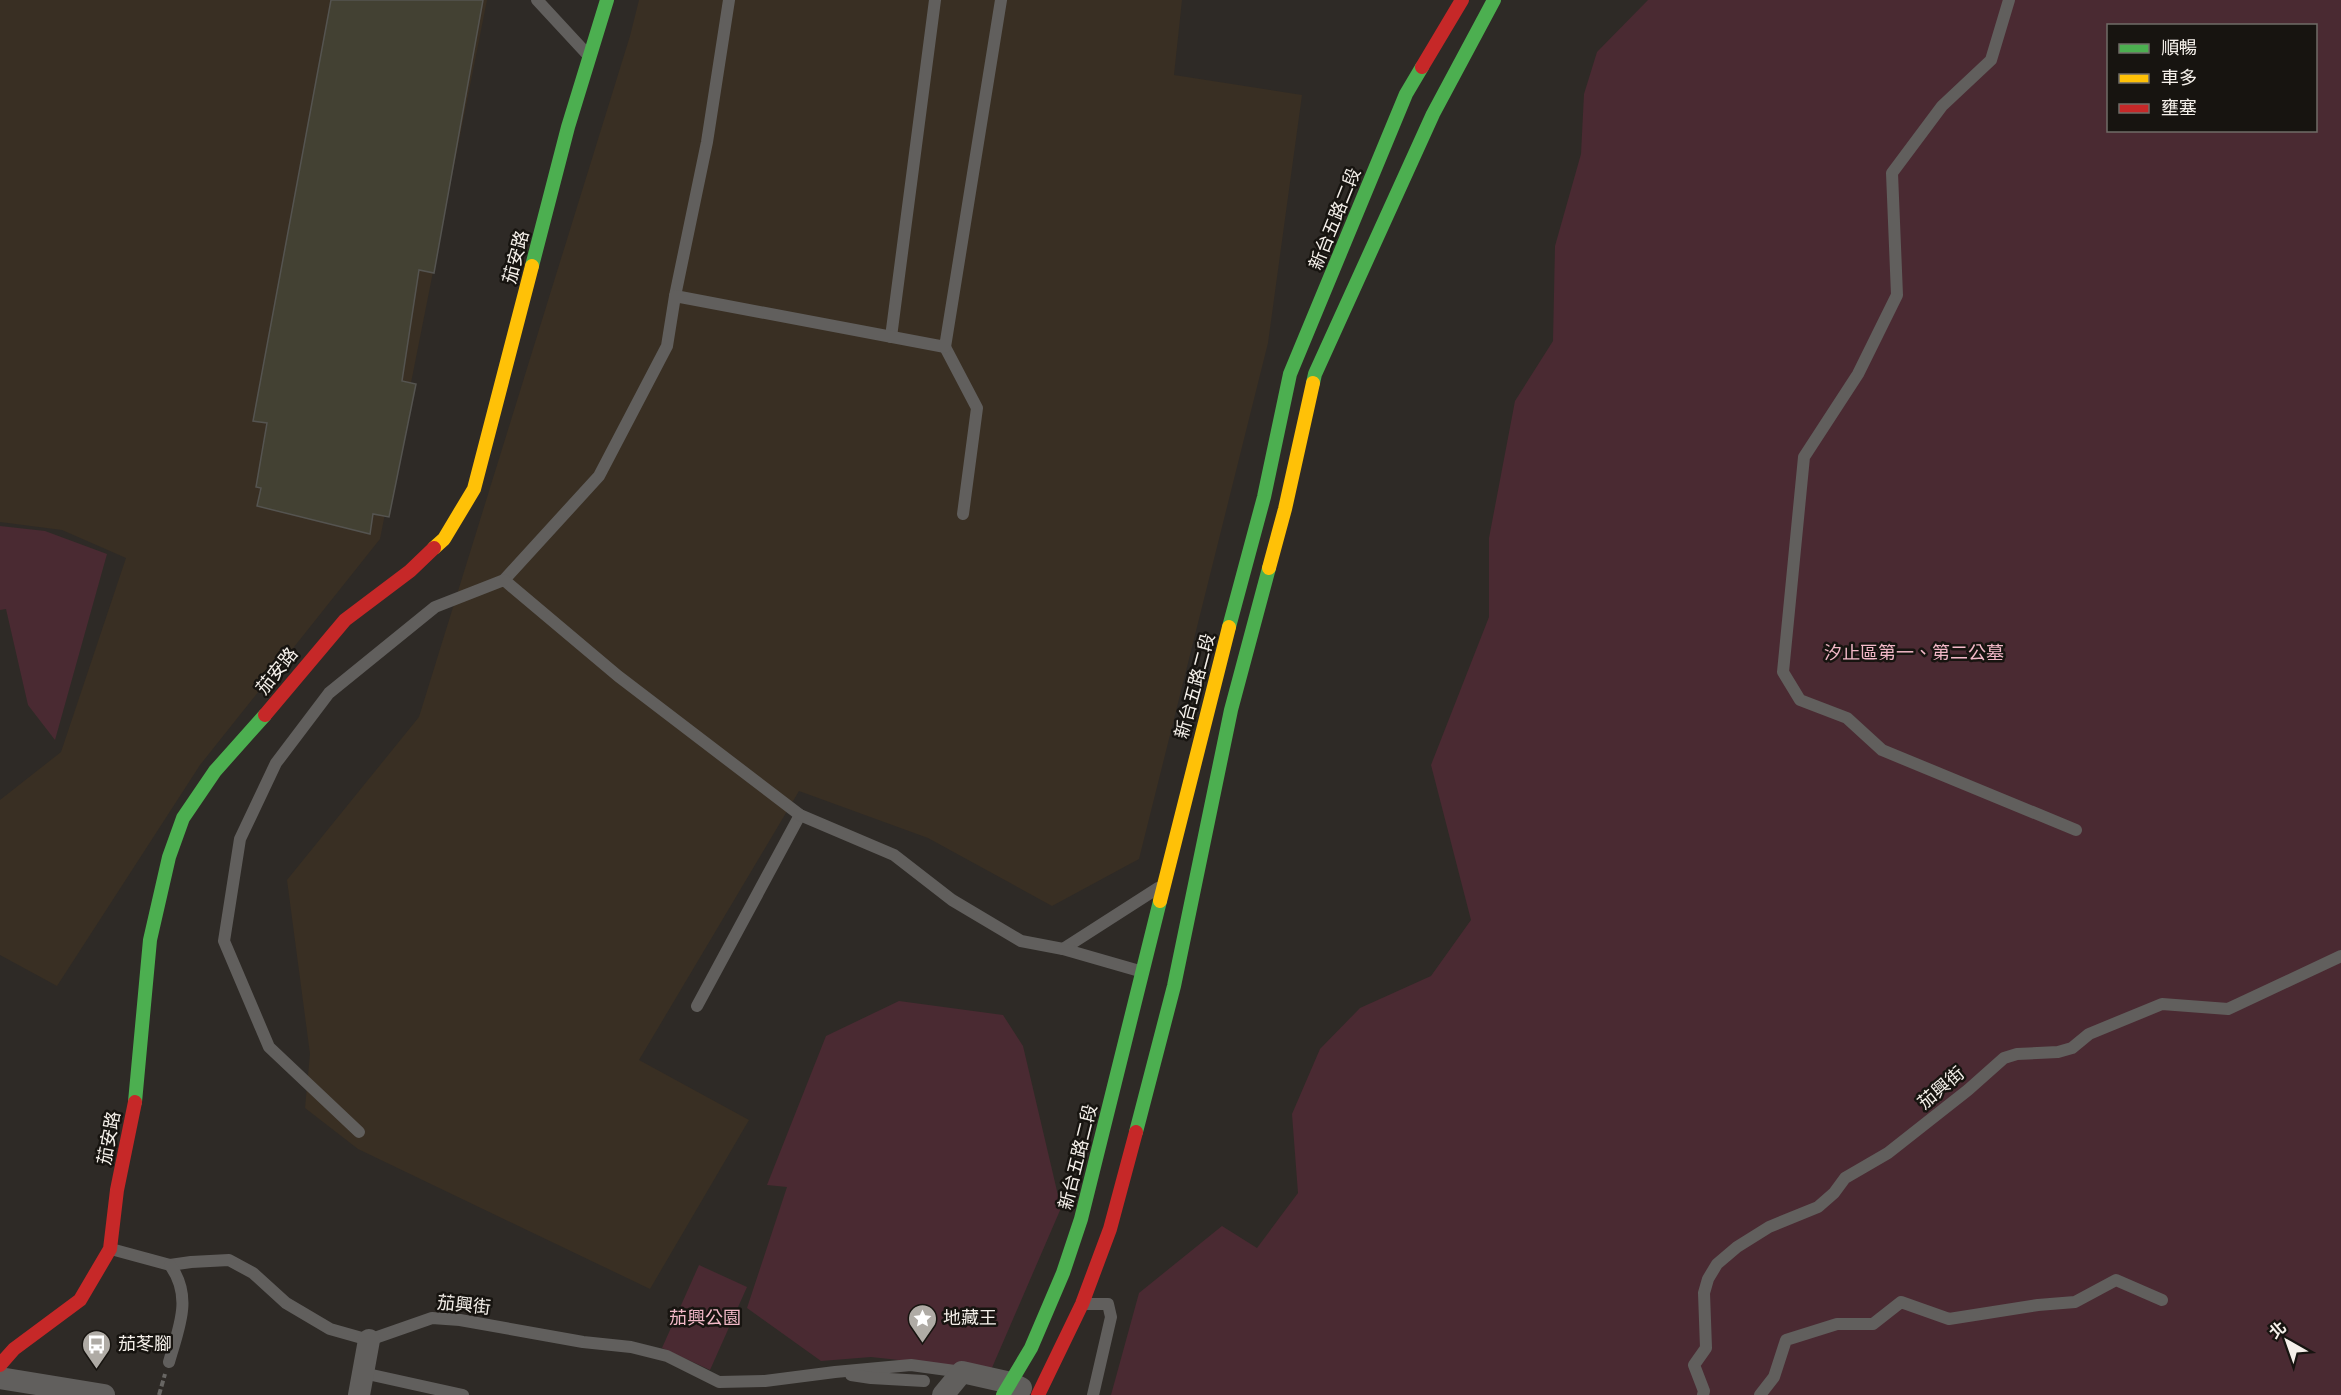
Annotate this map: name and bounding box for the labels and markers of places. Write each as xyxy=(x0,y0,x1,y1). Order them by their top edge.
place icon: 地藏王 xyxy=(906,1302,938,1344)
place label: 地藏王 xyxy=(943,1307,997,1329)
bus stop icon: 茄苳腳 xyxy=(81,1328,113,1370)
place label: 茄苳腳 xyxy=(118,1333,172,1355)

